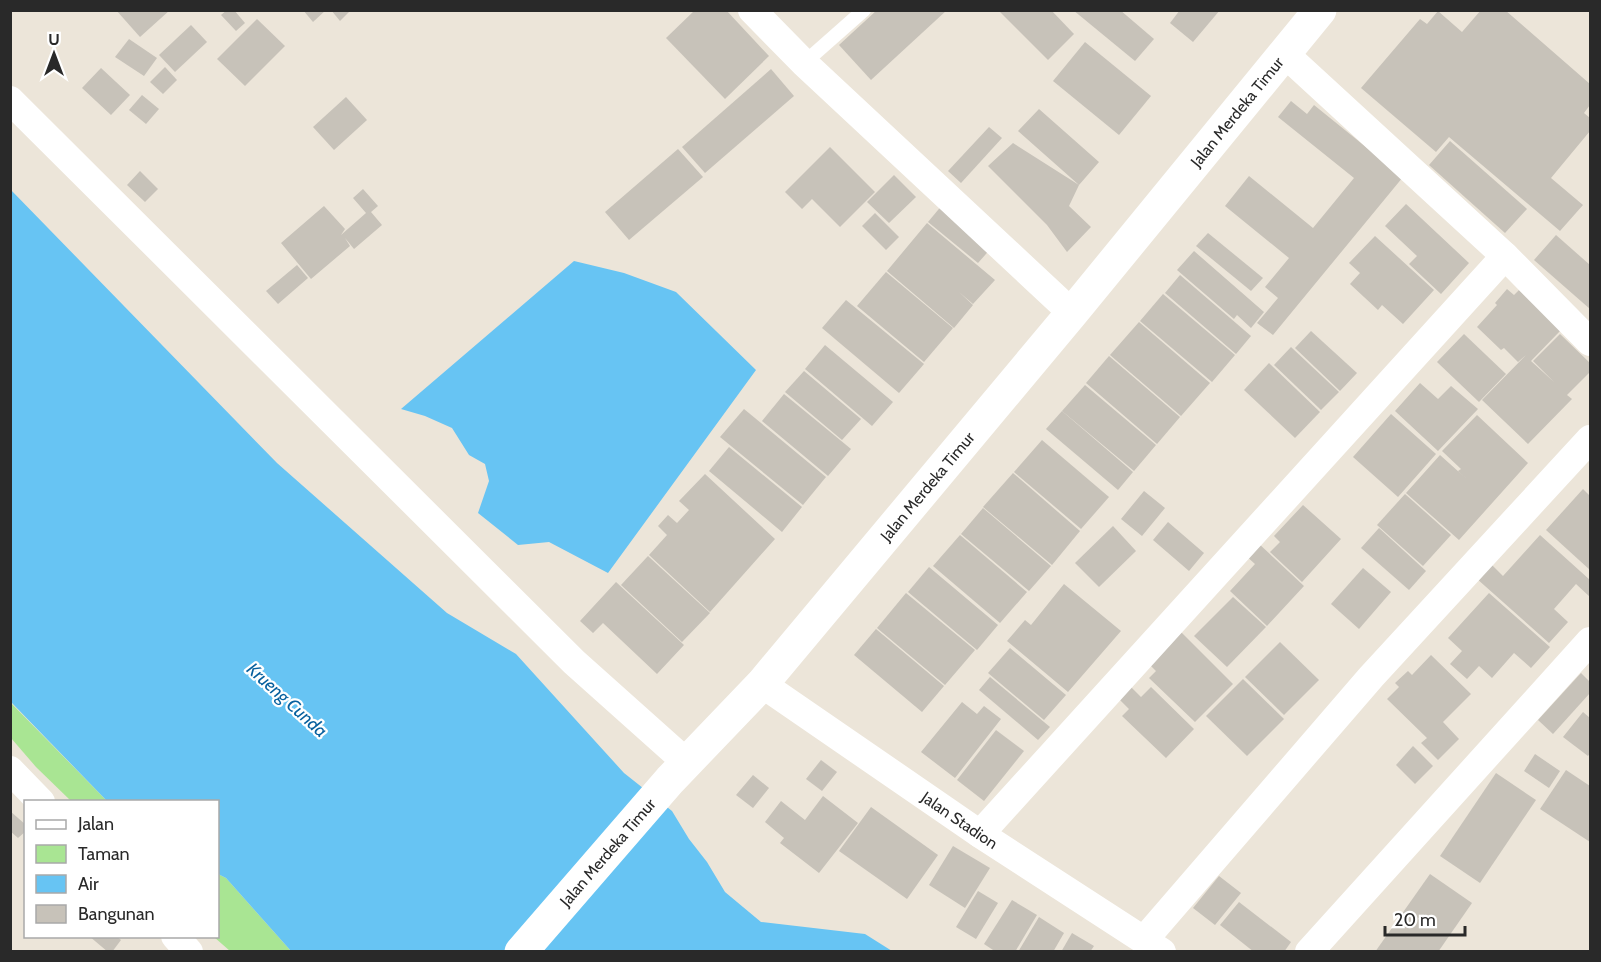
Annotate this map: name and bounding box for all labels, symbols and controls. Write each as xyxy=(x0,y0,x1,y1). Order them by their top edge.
north arrow xyxy=(24,24,84,84)
text: U xyxy=(48,30,60,49)
street label: Jalan Merdeka Timur xyxy=(1186,52,1288,171)
street label: Jalan Merdeka Timur xyxy=(875,427,979,546)
water label: Krueng Cunda xyxy=(242,658,332,742)
street label: Jalan Stadion xyxy=(917,787,1001,853)
street label: Jalan Merdeka Timur xyxy=(555,794,660,911)
legend xyxy=(24,800,219,938)
text: Jalan xyxy=(77,813,114,835)
text: Taman xyxy=(78,843,130,865)
text: Air xyxy=(78,873,99,895)
scale bar xyxy=(1385,899,1464,937)
text: Bangunan xyxy=(78,903,155,925)
text: 20 m xyxy=(1394,909,1436,931)

